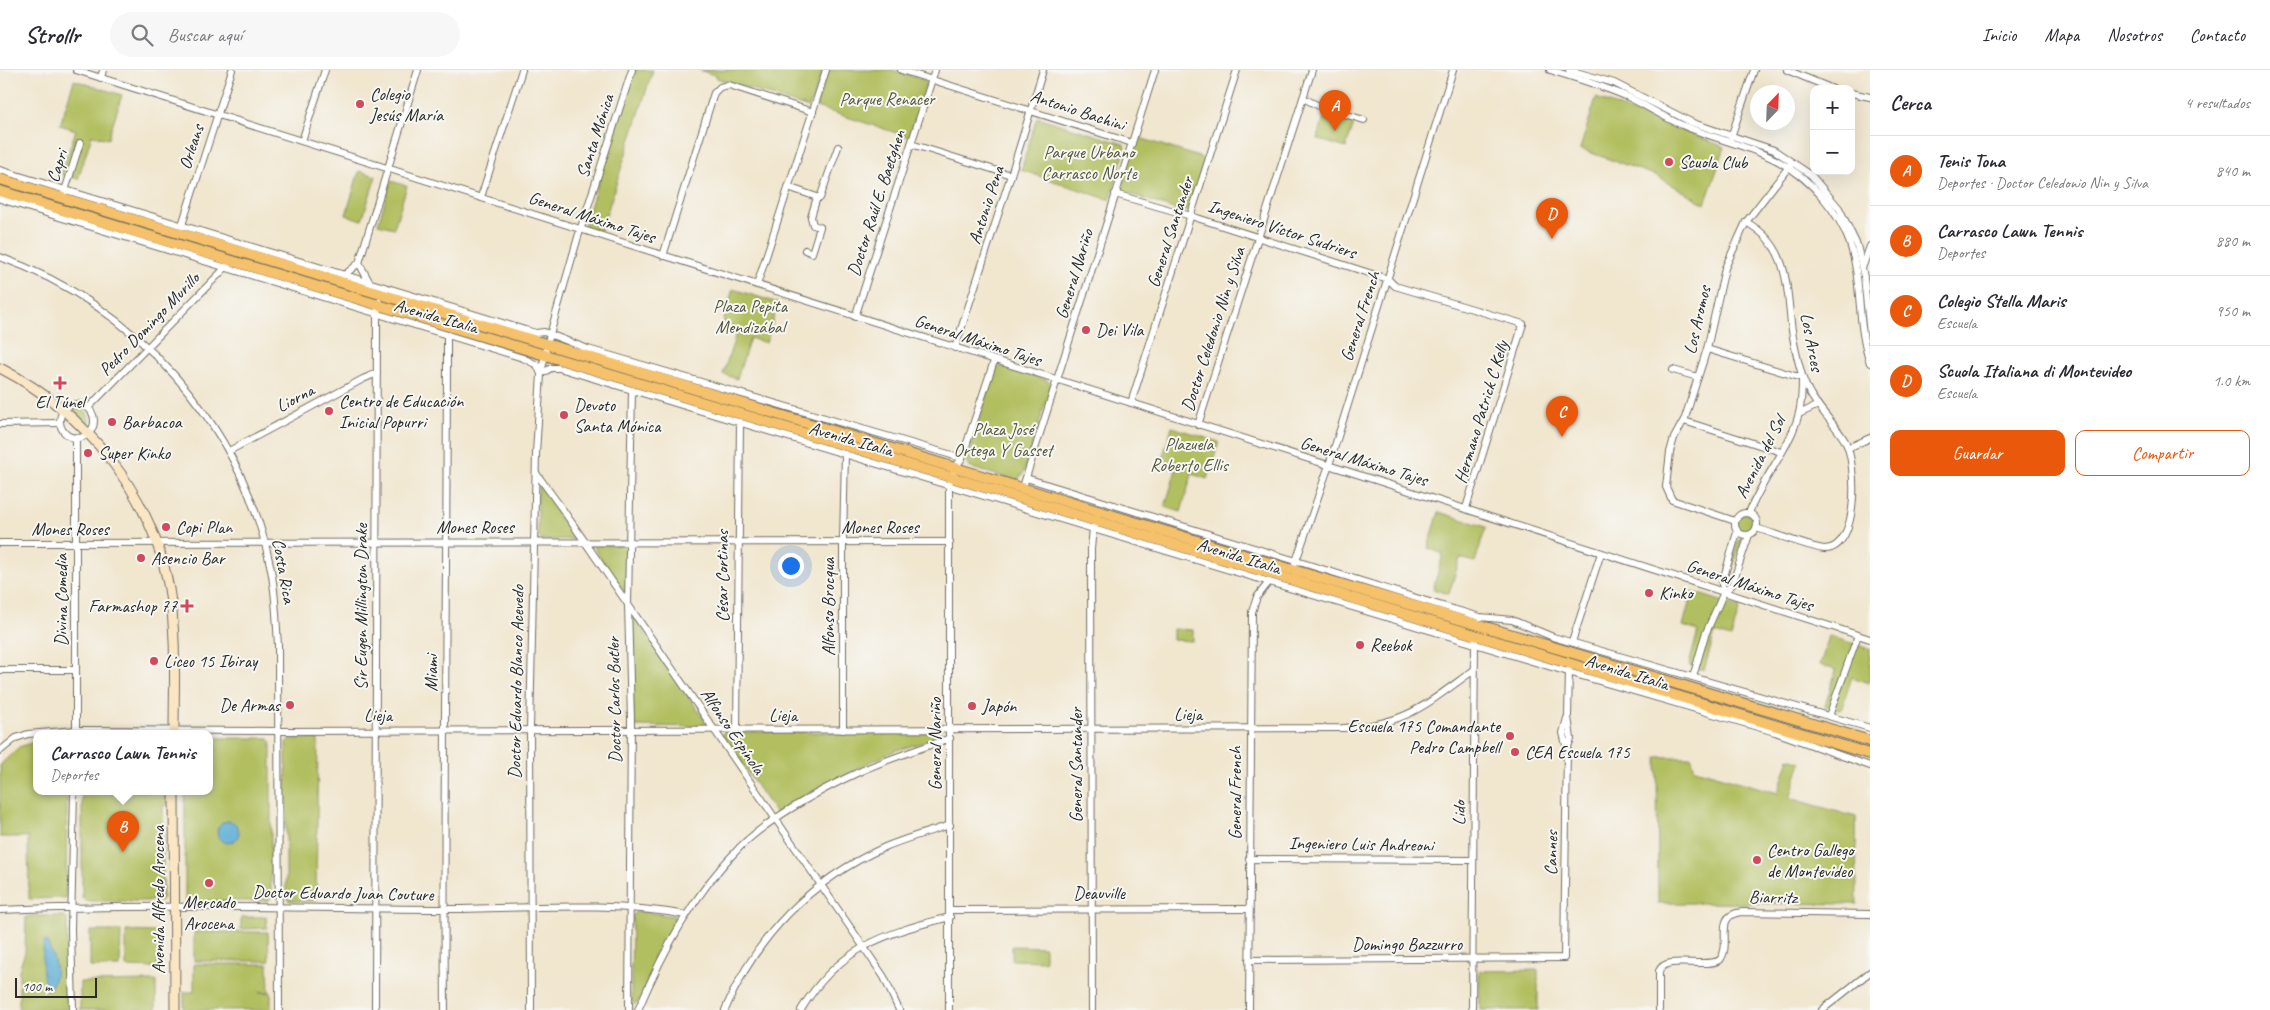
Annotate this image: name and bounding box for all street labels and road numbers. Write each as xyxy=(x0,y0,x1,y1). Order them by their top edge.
street label: Antonio Bachini xyxy=(1028,84,1131,136)
street label: Santa Mónica xyxy=(571,90,619,180)
street label: Orleans xyxy=(173,120,209,172)
street label: Doctor Raúl E. Baetghen xyxy=(842,126,910,279)
street label: Capri xyxy=(41,144,73,185)
street label: Antonio Pena xyxy=(963,162,1009,247)
street label: General Santander xyxy=(1142,172,1199,290)
street label: General Máximo Tajes xyxy=(526,186,660,248)
street label: Ingeniero Víctor Sudriers xyxy=(1205,195,1361,264)
street label: General Nariño xyxy=(1050,225,1099,322)
street label: Doctor Celedonio Nin y Silva xyxy=(1176,243,1250,414)
street label: Pedro Domingo Murillo xyxy=(94,266,205,380)
street label: General French xyxy=(1335,267,1385,364)
street label: Los Aromos xyxy=(1679,282,1716,356)
street label: Avenida Italia xyxy=(392,294,482,339)
street label: General Máximo Tajes xyxy=(912,309,1046,371)
street label: Los Arces xyxy=(1796,311,1829,375)
street label: Hermano Patrick C Kelly xyxy=(1449,336,1514,486)
street label: Liorna xyxy=(272,378,319,417)
street label: Avenida del Sol xyxy=(1730,410,1791,502)
street label: Avenida Italia xyxy=(807,417,897,462)
street label: General Máximo Tajes xyxy=(1298,431,1432,491)
street label: Mones Roses xyxy=(436,516,515,538)
street label: Mones Roses xyxy=(841,516,920,538)
street label: Mones Roses xyxy=(31,518,110,540)
street label: Sir Eugen Millington Drake xyxy=(350,523,372,690)
street label: César Cortinas xyxy=(711,528,733,622)
street label: Avenida Italia xyxy=(1195,533,1285,580)
street label: Costa Rica xyxy=(267,537,301,606)
street label: Divina Comedia xyxy=(50,553,72,646)
street label: General Máximo Tajes xyxy=(1684,554,1818,616)
street label: Alfonso Brocqua xyxy=(817,556,839,656)
street label: Doctor Eduardo Blanco Acevedo xyxy=(503,583,529,779)
street label: Doctor Carlos Butler xyxy=(602,635,626,763)
street label: Avenida Italia xyxy=(1583,649,1673,696)
street label: Miami xyxy=(420,652,442,692)
street label: Alfonso Espínola xyxy=(696,684,771,780)
street label: General Nariño xyxy=(924,696,946,790)
street label: Lieja xyxy=(1174,703,1204,725)
street label: Lieja xyxy=(364,704,394,726)
street label: Lieja xyxy=(769,704,799,726)
street label: General Santander xyxy=(1065,706,1087,823)
street label: General French xyxy=(1224,745,1246,840)
street label: Lido xyxy=(1448,799,1470,826)
street label: Avenida Alfredo Arocena xyxy=(147,824,169,974)
street label: Cannes xyxy=(1540,829,1562,875)
street label: Ingeniero Luis Andreoni xyxy=(1289,832,1436,856)
street label: Doctor Eduardo Juan Couture xyxy=(252,880,435,906)
street label: Deauville xyxy=(1073,882,1126,904)
street label: Biarritz xyxy=(1749,886,1800,908)
street label: Domingo Bazzurro xyxy=(1352,933,1464,955)

